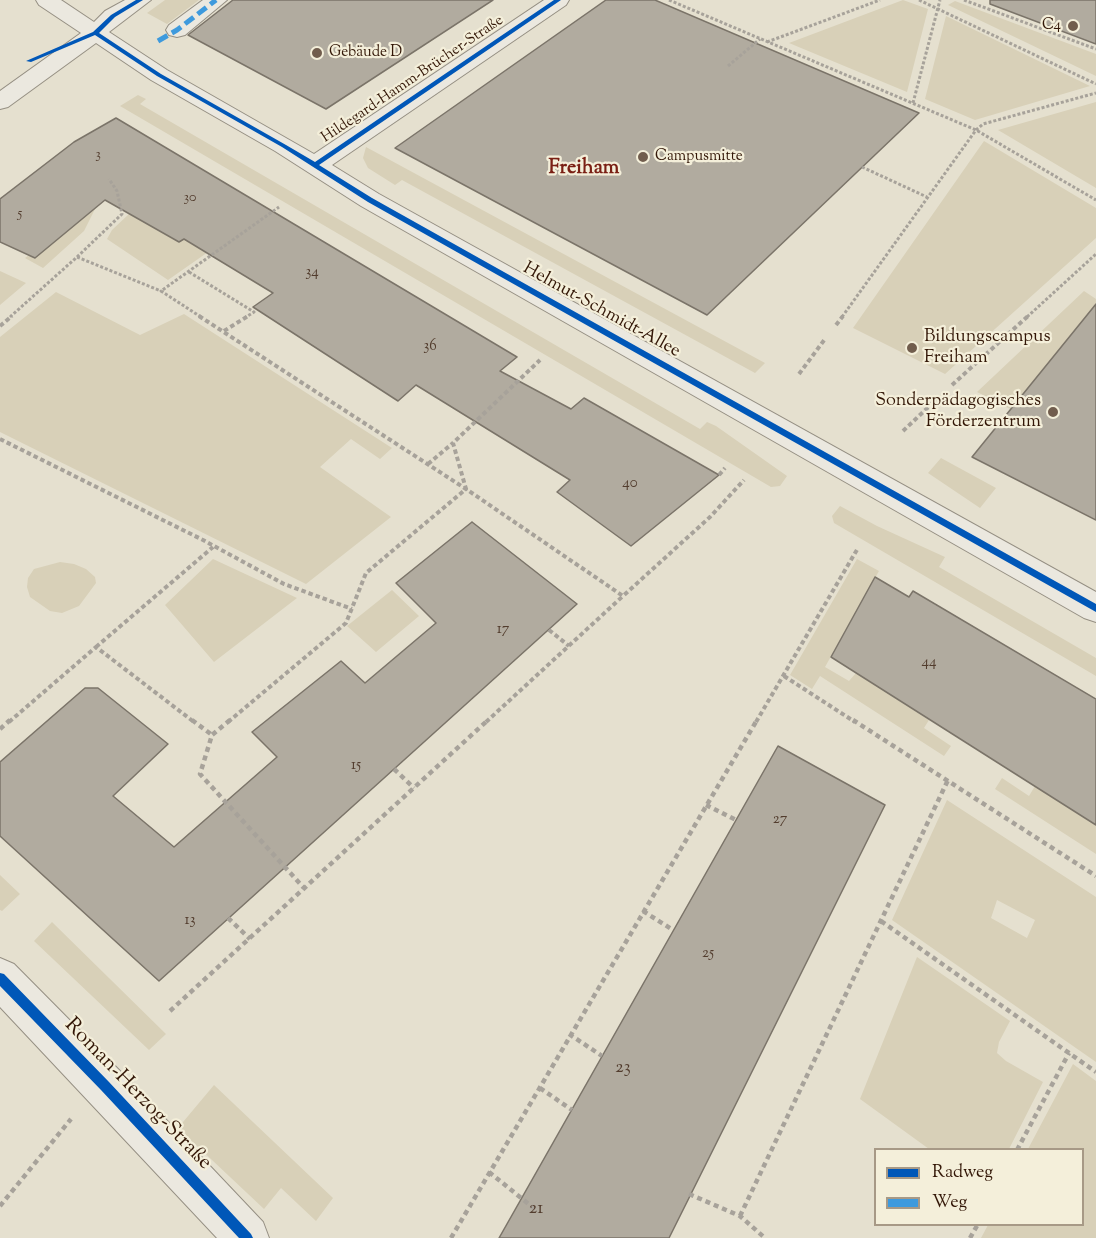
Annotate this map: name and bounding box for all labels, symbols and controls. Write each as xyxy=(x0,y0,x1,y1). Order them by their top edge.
street label: Hildegard-Hamm-Brücher-Straße xyxy=(319,12,507,148)
place label: C4 xyxy=(1042,17,1061,35)
marker: C4 xyxy=(1066,19,1080,33)
place label: Gebäude D xyxy=(329,44,402,62)
marker: Gebäude D xyxy=(310,46,324,60)
house number: 3 xyxy=(95,148,101,164)
place label: Campusmitte xyxy=(655,148,743,166)
marker: Campusmitte xyxy=(636,150,650,164)
district label: Freiham xyxy=(549,158,619,182)
house number: 30 xyxy=(184,191,196,207)
house number: 5 xyxy=(18,207,22,223)
street label: Helmut-Schmidt-Allee xyxy=(518,259,684,363)
house number: 34 xyxy=(305,264,319,282)
place label: Bildungscampus Freiham xyxy=(924,327,1051,370)
house number: 36 xyxy=(423,338,437,356)
marker: Bildungscampus Freiham xyxy=(905,341,919,355)
place label: Sonderpädagogisches Förderzentrum xyxy=(875,391,1041,434)
marker: Sonderpädagogisches Förderzentrum xyxy=(1046,405,1060,419)
house number: 40 xyxy=(622,475,638,493)
house number: 17 xyxy=(497,621,509,639)
house number: 44 xyxy=(921,654,937,672)
house number: 15 xyxy=(351,757,361,775)
house number: 27 xyxy=(773,811,787,829)
house number: 13 xyxy=(184,912,196,930)
house number: 25 xyxy=(702,945,714,963)
street label: Roman-Herzog-Straße xyxy=(58,1014,216,1176)
house number: 23 xyxy=(615,1058,631,1080)
legend xyxy=(874,1148,1084,1226)
text: Radweg xyxy=(932,1160,993,1186)
text: Weg xyxy=(932,1190,967,1216)
house number: 21 xyxy=(529,1199,543,1221)

